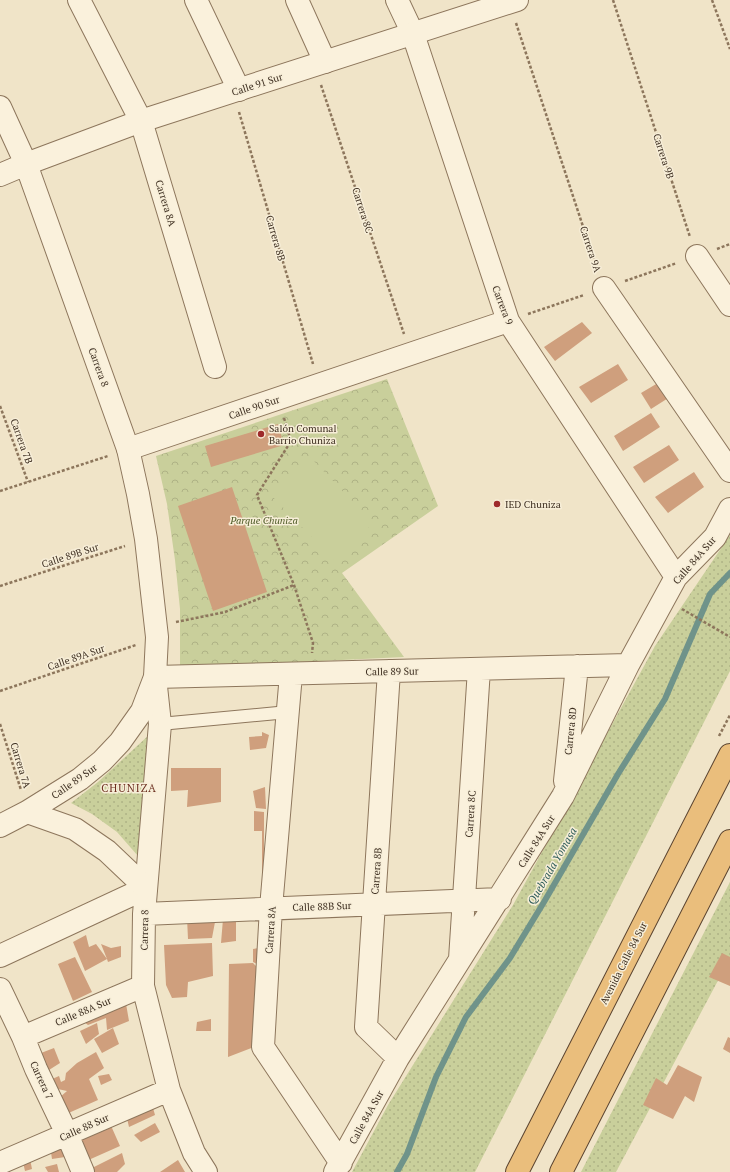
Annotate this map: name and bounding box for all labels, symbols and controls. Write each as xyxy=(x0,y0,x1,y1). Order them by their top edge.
street label: Calle 91 Sur xyxy=(230,70,285,99)
street label: Carrera 9B xyxy=(650,132,677,181)
street label: Carrera 8A xyxy=(152,178,179,228)
street label: Carrera 8C xyxy=(349,186,376,235)
street label: Carrera 8B xyxy=(263,214,288,263)
street label: Carrera 9A xyxy=(577,224,604,274)
street label: Carrera 9 xyxy=(489,284,516,327)
street label: Carrera 8 xyxy=(85,346,112,389)
street label: Calle 90 Sur xyxy=(227,393,281,422)
street label: Carrera 7B xyxy=(7,417,36,465)
place label: Salón Comunal Barrio Chuniza xyxy=(269,422,336,447)
marker: Salón Comunal Barrio Chuniza xyxy=(256,429,266,439)
place label: IED Chuniza xyxy=(505,498,561,511)
marker: IED Chuniza xyxy=(492,499,502,509)
park label: Parque Chuniza xyxy=(229,514,298,527)
street label: Calle 84A Sur xyxy=(670,533,719,587)
street label: Calle 89B Sur xyxy=(40,540,100,571)
street label: Calle 89A Sur xyxy=(46,642,107,673)
street label: Calle 89 Sur xyxy=(365,665,419,678)
street label: Carrera 8D xyxy=(562,707,579,756)
street label: Carrera 7A xyxy=(7,741,34,790)
street label: Calle 89 Sur xyxy=(49,761,100,802)
district label: CHUNIZA xyxy=(101,781,157,795)
street label: Carrera 8C xyxy=(462,790,479,838)
street label: Calle 84A Sur xyxy=(515,812,558,870)
water label: Quebrada Yomasa xyxy=(524,825,580,907)
street label: Carrera 8B xyxy=(368,847,385,895)
street label: Calle 88B Sur xyxy=(292,899,352,914)
street label: Carrera 8A xyxy=(262,906,279,954)
street label: Carrera 8 xyxy=(138,909,151,951)
street label: Avenida Calle 84 Sur xyxy=(597,920,650,1007)
street label: Calle 88A Sur xyxy=(53,994,113,1029)
street label: Carrera 7 xyxy=(27,1059,56,1101)
street label: Calle 84A Sur xyxy=(346,1088,387,1146)
street label: Calle 88 Sur xyxy=(57,1111,111,1144)

